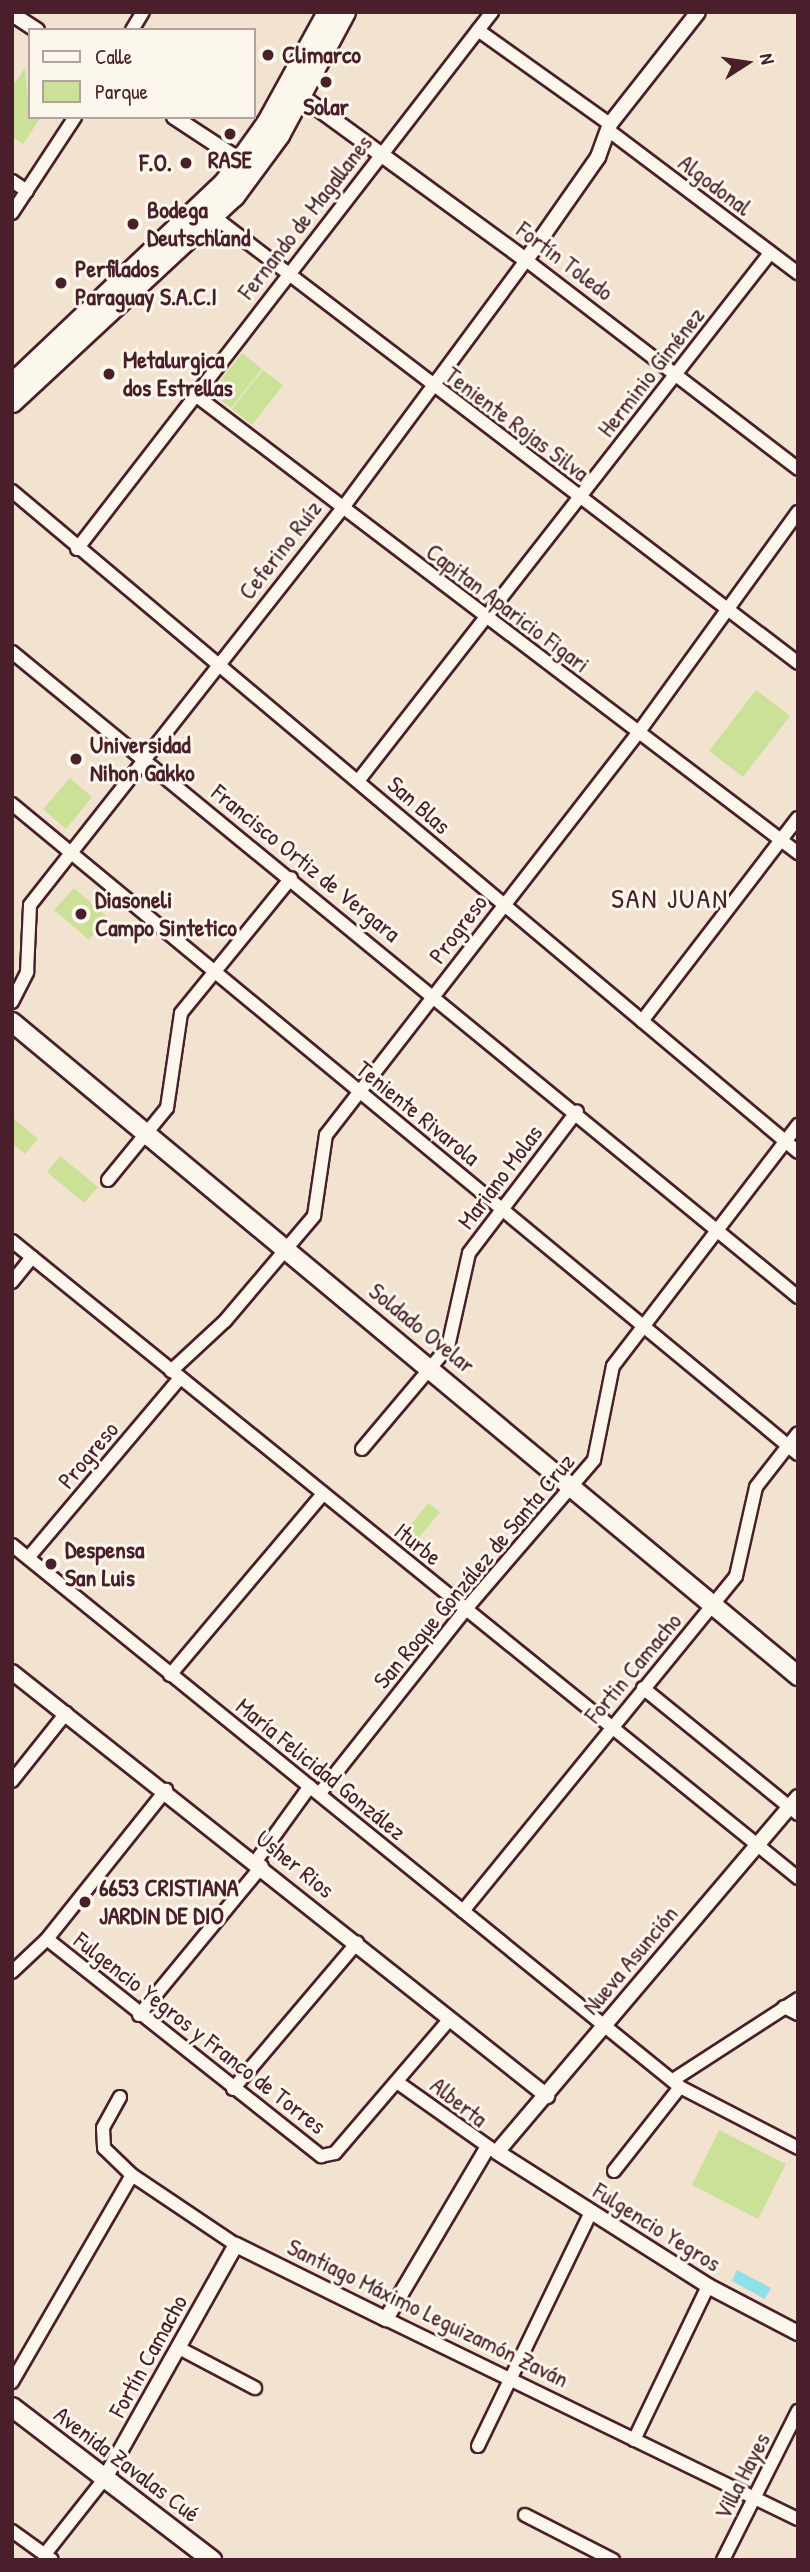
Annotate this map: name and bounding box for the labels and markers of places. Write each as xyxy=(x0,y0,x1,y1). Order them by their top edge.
place label: Climarco xyxy=(282,41,361,69)
marker: Climarco xyxy=(260,47,276,63)
marker: Solar xyxy=(318,74,334,90)
place label: Solar xyxy=(303,93,349,121)
marker: RASE xyxy=(222,126,238,142)
place label: RASE xyxy=(208,146,252,174)
place label: F.O. xyxy=(139,149,172,177)
marker: F.O. xyxy=(178,155,194,171)
place label: Bodega Deutschland xyxy=(147,196,250,252)
marker: Bodega Deutschland xyxy=(125,216,141,232)
place label: Perfilados Paraguay S.A.C.I xyxy=(75,255,217,311)
marker: Perfilados Paraguay S.A.C.I xyxy=(53,275,69,291)
place label: Metalurgica dos Estrellas xyxy=(123,346,233,402)
marker: Metalurgica dos Estrellas xyxy=(101,366,117,382)
place label: Universidad Nihon Gakko xyxy=(90,731,195,787)
marker: Universidad Nihon Gakko xyxy=(68,751,84,767)
place label: Diasoneli Campo Sintetico xyxy=(95,886,237,942)
marker: Diasoneli Campo Sintetico xyxy=(73,906,89,922)
place label: Despensa San Luis xyxy=(65,1536,145,1592)
marker: Despensa San Luis xyxy=(43,1556,59,1572)
place label: 6653 CRISTIANA JARDIN DE DIO xyxy=(99,1874,238,1930)
marker: 6653 CRISTIANA JARDIN DE DIO xyxy=(77,1894,93,1910)

